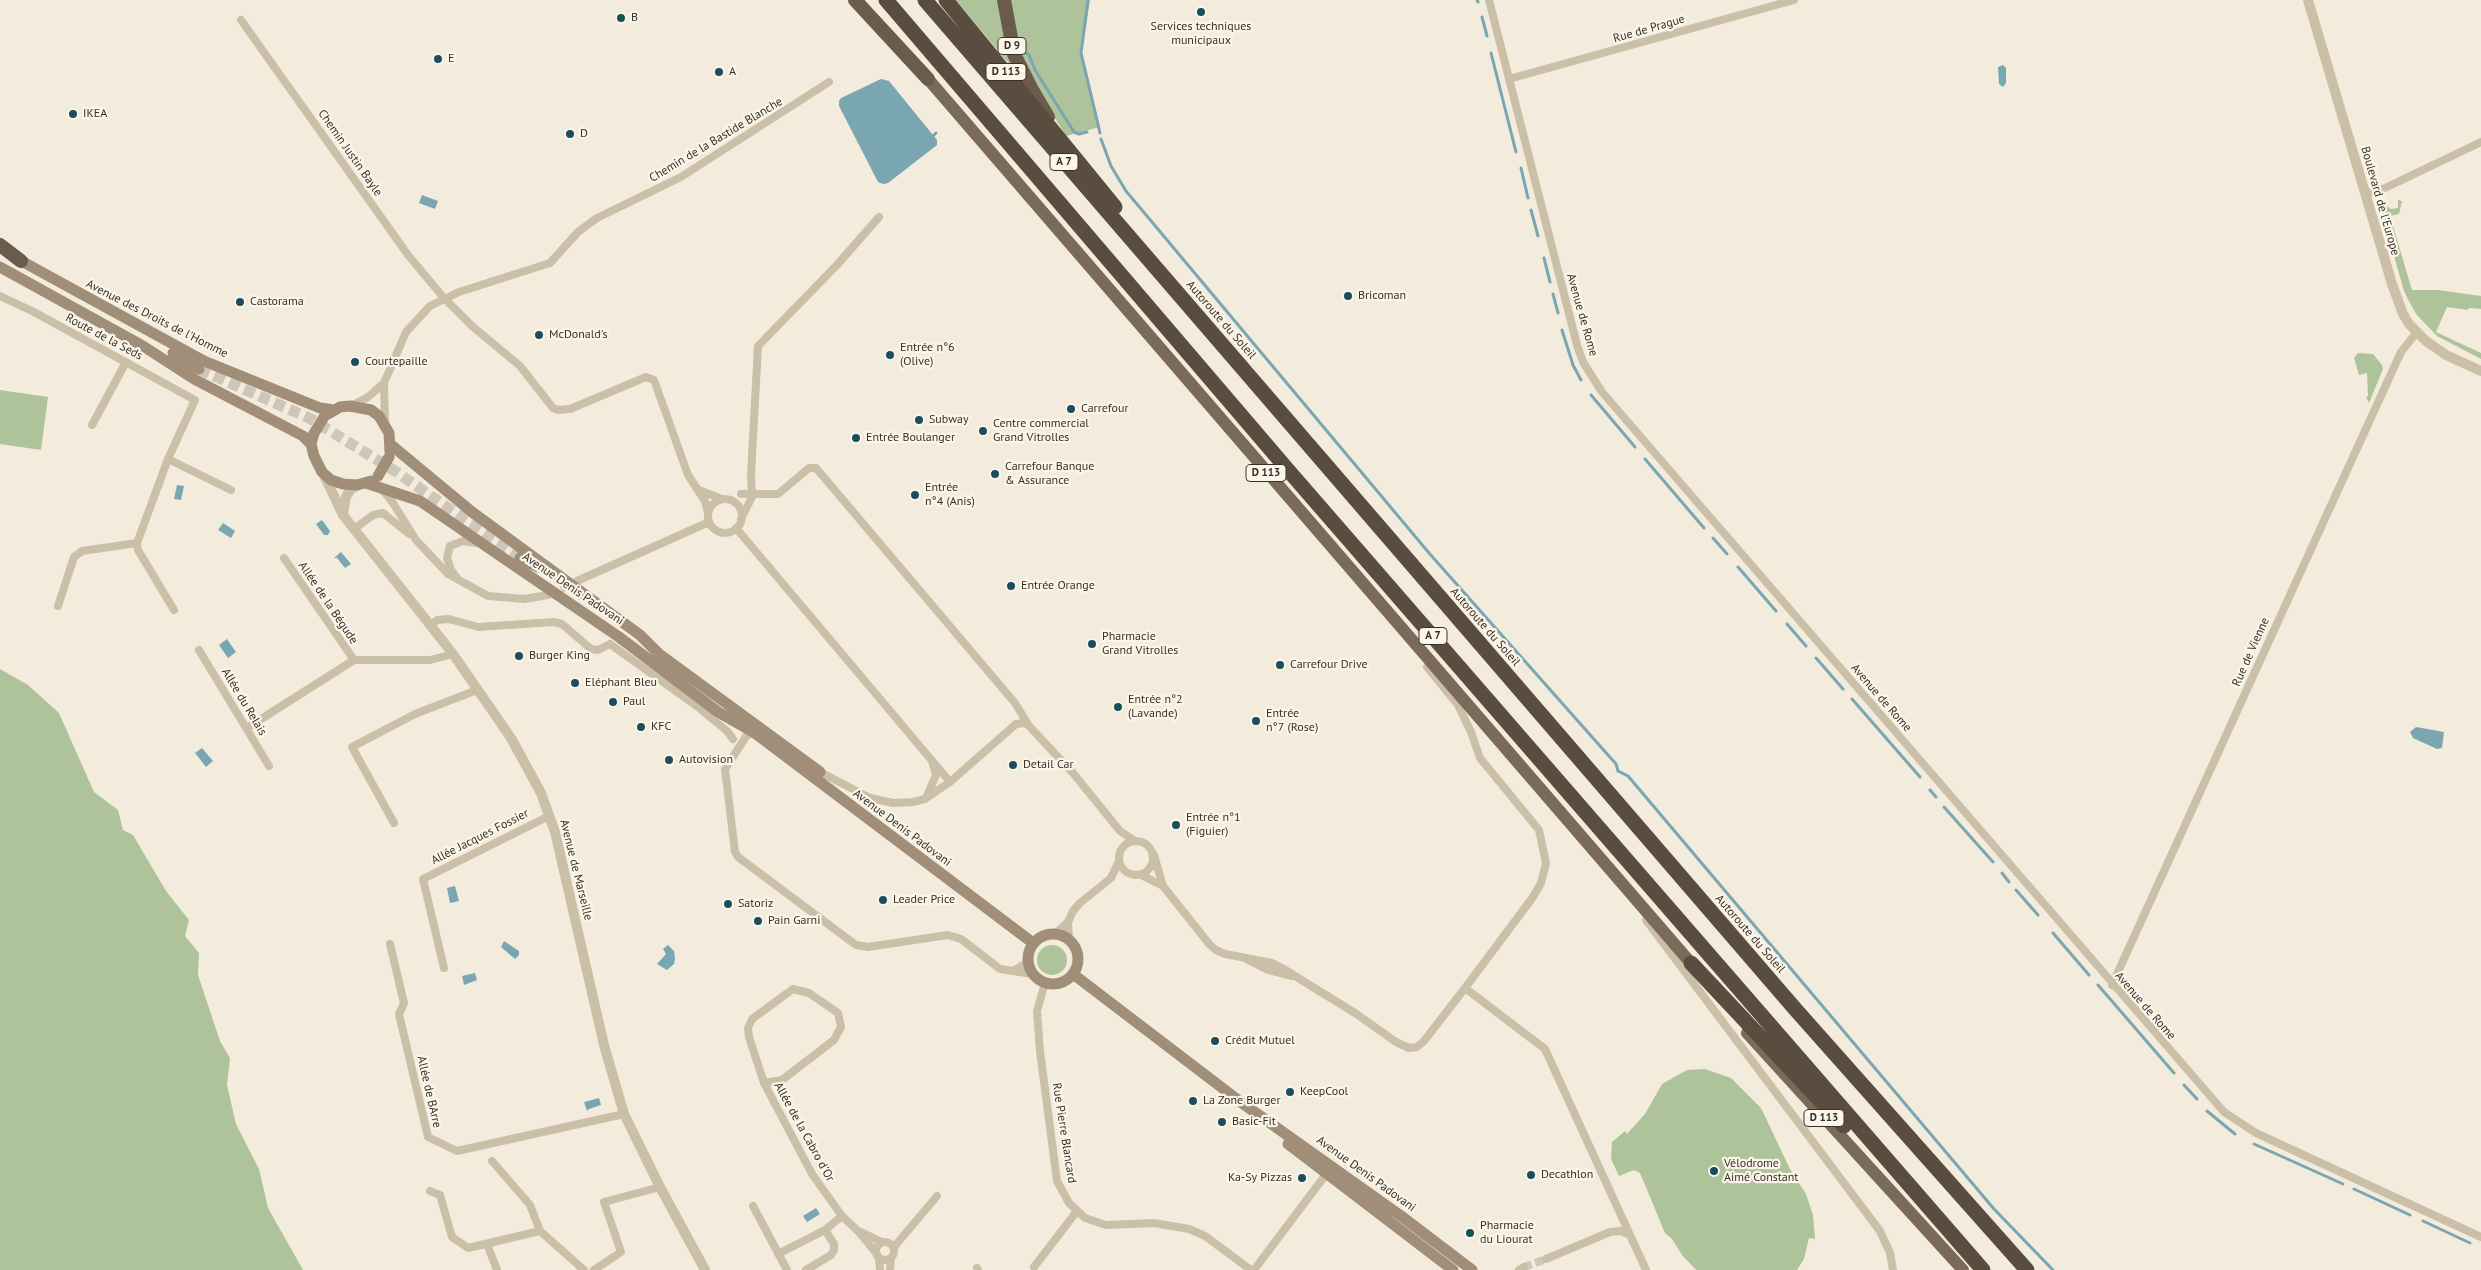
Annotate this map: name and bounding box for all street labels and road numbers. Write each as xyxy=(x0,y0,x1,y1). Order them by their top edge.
street label: Rue de Prague xyxy=(1612,12,1686,46)
road number: D 9 xyxy=(998,37,1026,54)
road number: D 113 xyxy=(986,64,1026,80)
street label: Chemin de la Bastide Blanche xyxy=(647,94,785,186)
street label: Chemin Justin Bayle xyxy=(315,107,385,199)
street label: Boulevard de l'Europe xyxy=(2358,145,2402,257)
road number: A 7 xyxy=(1050,154,1078,170)
street label: Avenue de Rome xyxy=(1563,272,1601,358)
street label: Avenue des Droits de l'Homme xyxy=(84,277,230,361)
street label: Autoroute du Soleil xyxy=(1183,278,1259,362)
street label: Route de la Seds xyxy=(63,311,145,363)
road number: D 113 xyxy=(1246,464,1286,482)
street label: Avenue Denis Padovani xyxy=(520,550,626,628)
street label: Allée de la Bégude xyxy=(295,559,361,647)
street label: Autoroute du Soleil xyxy=(1447,585,1523,669)
street label: Rue de Vienne xyxy=(2229,615,2273,689)
road number: A 7 xyxy=(1419,628,1447,644)
street label: Avenue de Rome xyxy=(1848,661,1914,735)
street label: Allée du Relais xyxy=(218,666,270,738)
street label: Avenue Denis Padovani xyxy=(850,786,954,870)
street label: Allée Jacques Fossier xyxy=(429,806,531,868)
street label: Avenue de Marseille xyxy=(557,818,595,922)
street label: Autoroute du Soleil xyxy=(1712,892,1788,976)
street label: Avenue de Rome xyxy=(2112,969,2178,1043)
street label: Allée de BArre xyxy=(414,1055,444,1129)
street label: Allée de la Cabro d'Or xyxy=(771,1080,837,1184)
street label: Rue Pierre Blancard xyxy=(1049,1082,1079,1184)
road number: D 113 xyxy=(1804,1110,1844,1126)
street label: Avenue Denis Padovani xyxy=(1314,1133,1418,1215)

